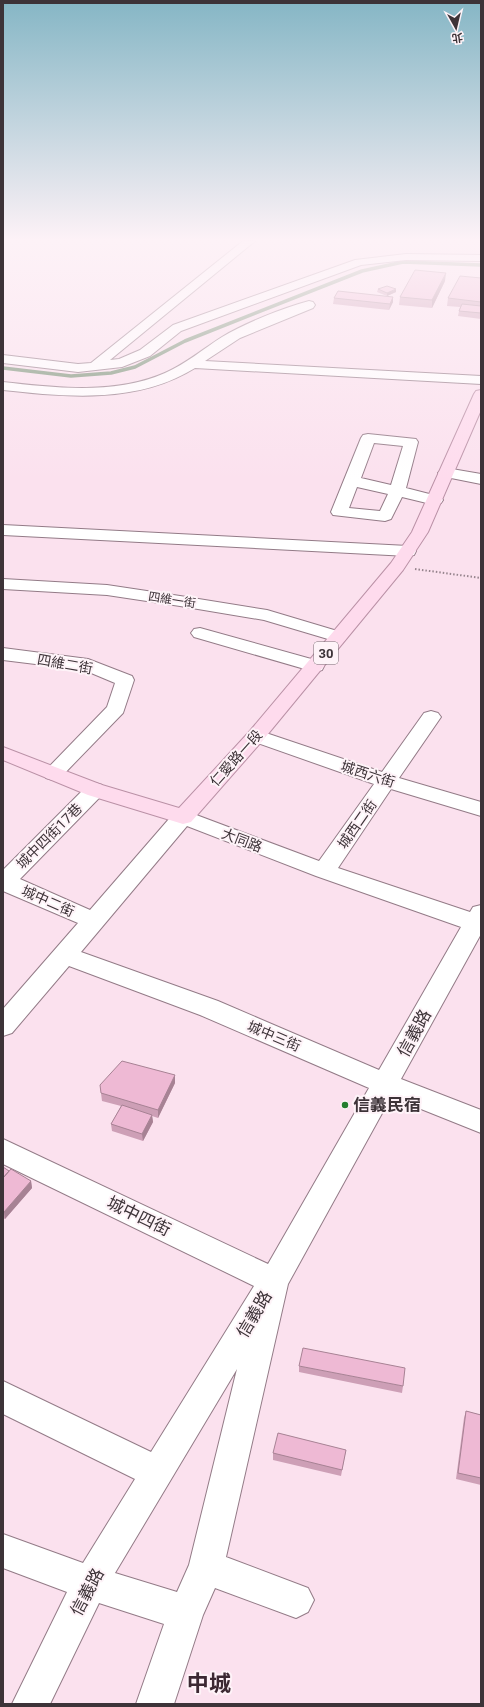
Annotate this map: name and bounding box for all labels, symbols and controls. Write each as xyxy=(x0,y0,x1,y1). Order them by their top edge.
north arrow xyxy=(436,8,476,48)
text: 北 xyxy=(451,30,464,45)
street label: 四維一街 xyxy=(147,589,197,611)
road number: 30 xyxy=(314,642,338,664)
street label: 四維二街 xyxy=(36,651,94,677)
street label: 仁愛路一段 xyxy=(207,727,265,789)
street label: 城西六街 xyxy=(339,758,397,790)
street label: 城西二街 xyxy=(334,796,380,852)
street label: 城中四街17巷 xyxy=(13,800,85,872)
street label: 大同路 xyxy=(220,825,264,855)
street label: 城中二街 xyxy=(19,882,77,920)
street label: 信義路 xyxy=(393,1006,435,1060)
street label: 城中三街 xyxy=(245,1018,303,1054)
place label: 信義民宿 xyxy=(353,1095,421,1115)
marker: 信義民宿 xyxy=(340,1100,350,1110)
street label: 城中四街 xyxy=(104,1192,174,1240)
street label: 信義路 xyxy=(232,1287,276,1341)
street label: 信義路 xyxy=(66,1565,108,1619)
district label: 中城 xyxy=(187,1671,231,1696)

